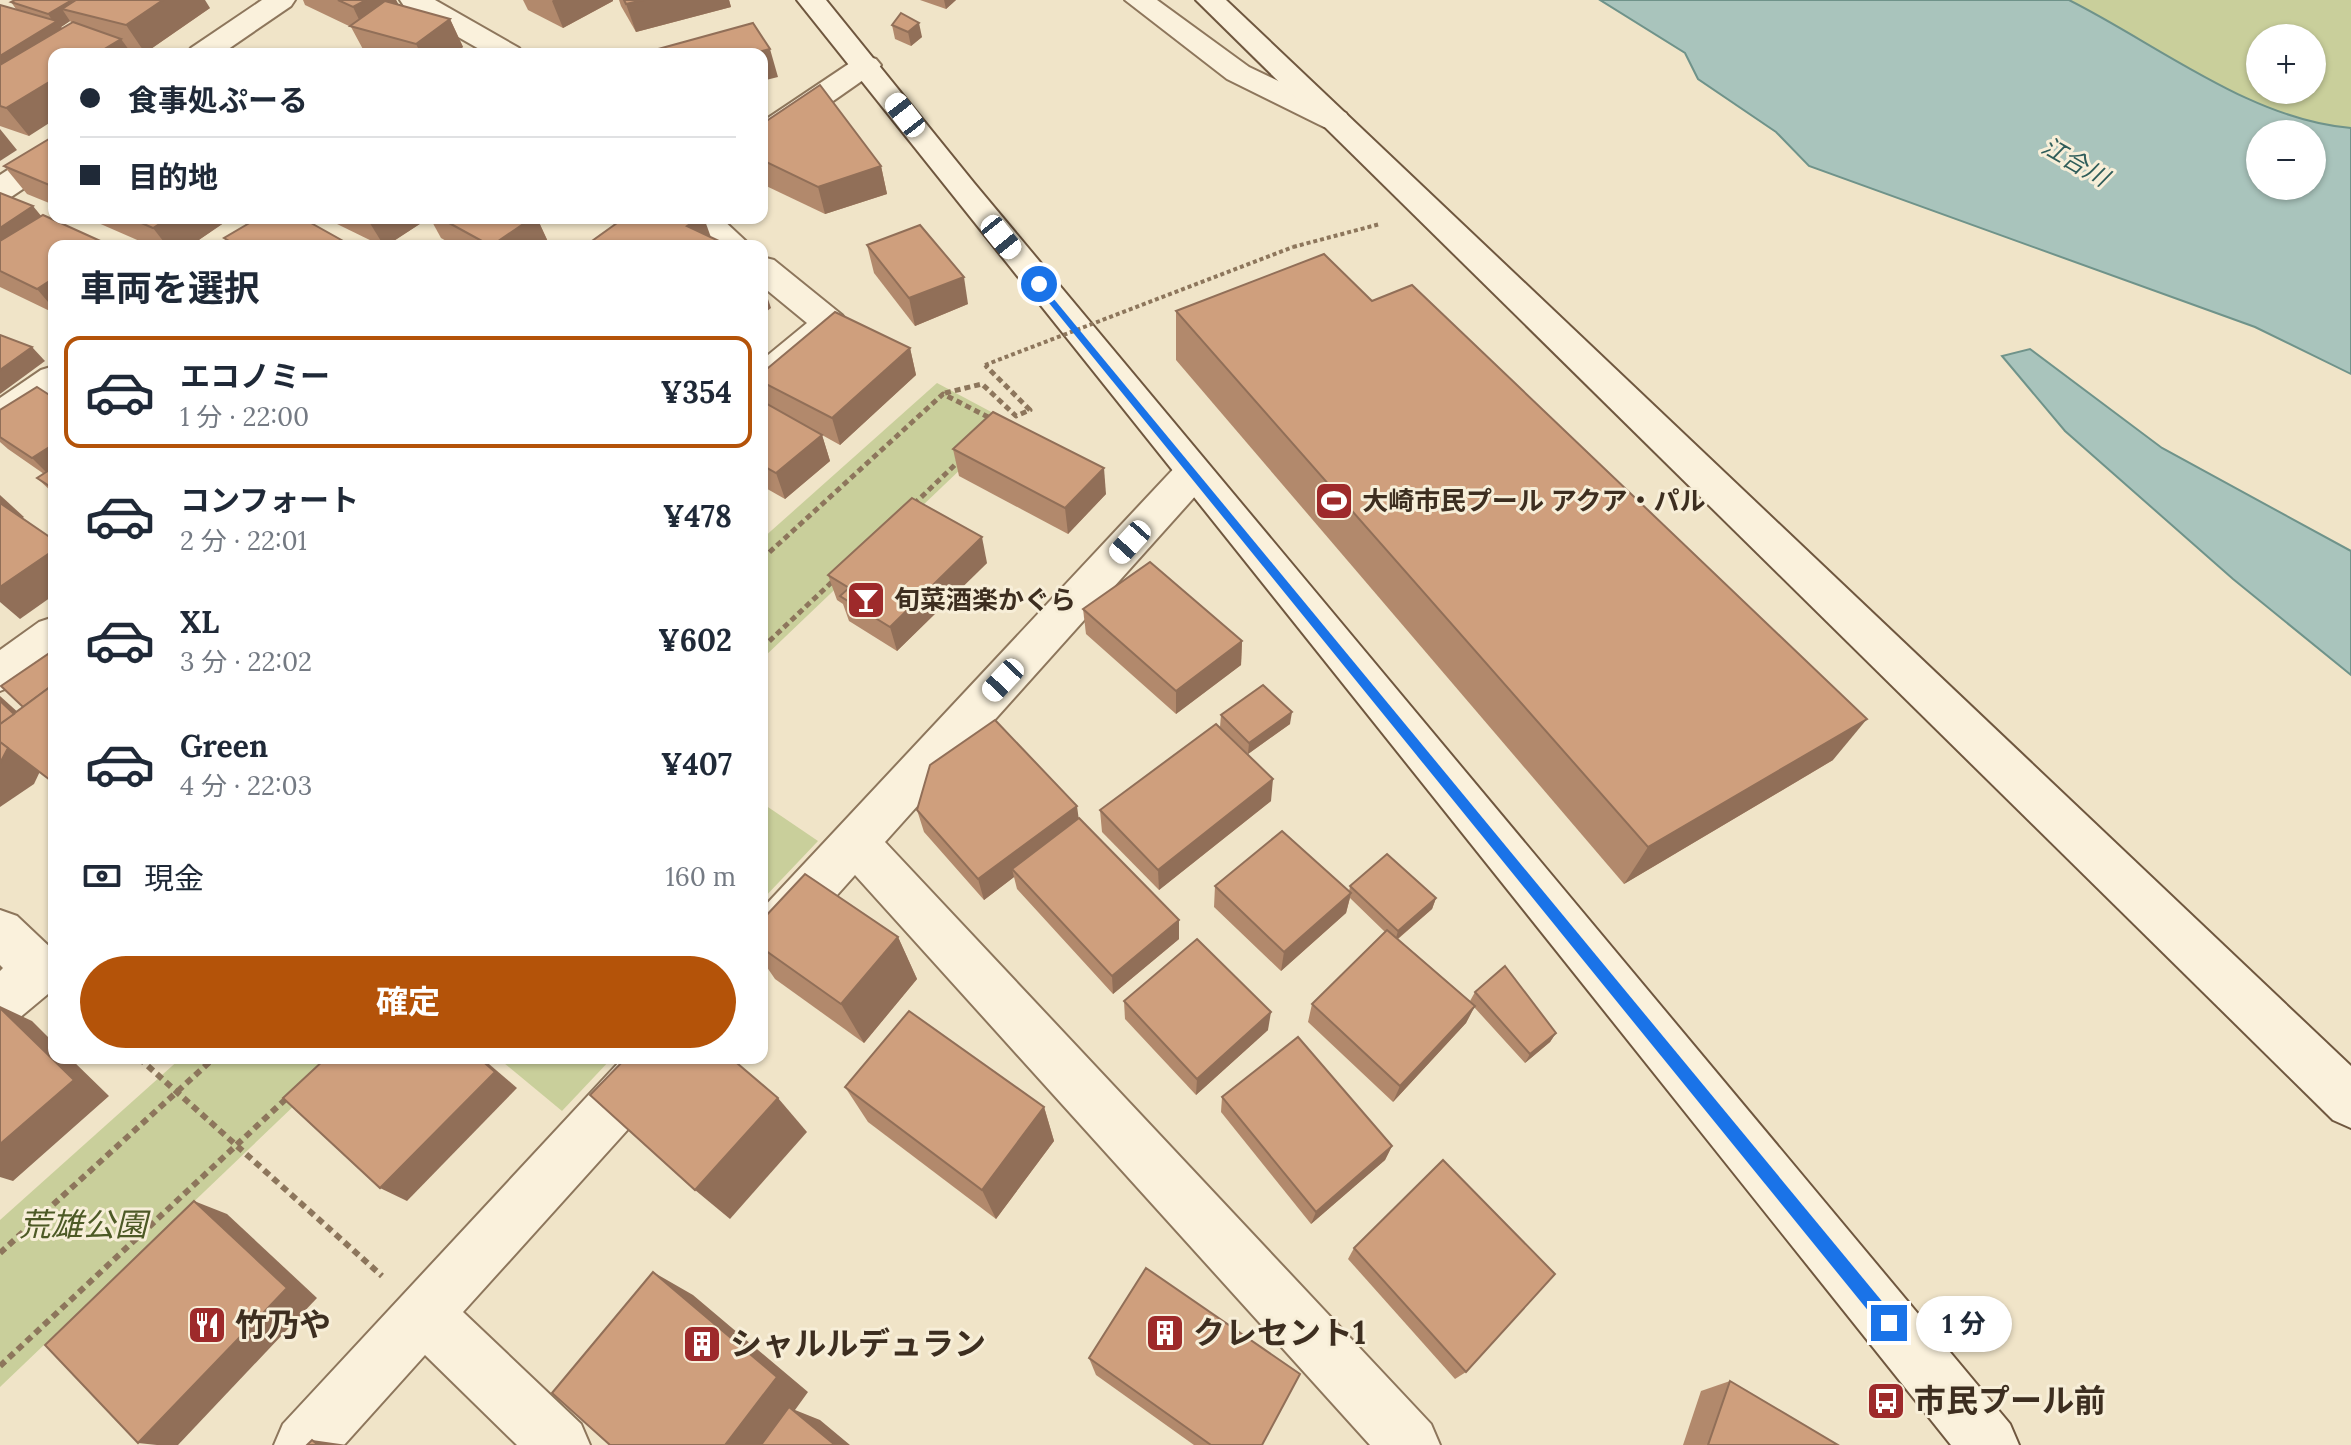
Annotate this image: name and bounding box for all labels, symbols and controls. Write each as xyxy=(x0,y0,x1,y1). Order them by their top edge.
map controls xyxy=(2246,24,2326,200)
button: + xyxy=(2246,24,2326,104)
text: 食事処ぷーる xyxy=(128,81,308,119)
car xyxy=(881,89,929,141)
button: − xyxy=(2246,120,2326,200)
water label: 江合川 xyxy=(2036,130,2117,194)
text: 目的地 xyxy=(128,158,218,196)
car xyxy=(977,211,1025,263)
text: 車両を選択 xyxy=(80,265,260,311)
route start xyxy=(1021,266,1057,302)
icon: car xyxy=(84,356,156,428)
text: エコノミー xyxy=(180,357,330,395)
text: ¥354 xyxy=(661,373,732,411)
text: 1 分 · 22:00 xyxy=(180,400,309,433)
icon: car xyxy=(84,480,156,552)
sports icon: 大崎市民プール アクア・パル xyxy=(1313,480,1355,522)
text: コンフォート xyxy=(180,481,359,519)
place label: 大崎市民プール アクア・パル xyxy=(1362,484,1706,517)
text: ¥478 xyxy=(663,497,732,535)
car xyxy=(1105,516,1155,568)
text: 2 分 · 22:01 xyxy=(180,524,307,557)
bar icon: 旬菜酒楽かぐら xyxy=(845,579,887,621)
place label: 旬菜酒楽かぐら xyxy=(894,583,1076,616)
text: XL xyxy=(180,603,219,641)
icon: car xyxy=(84,604,156,676)
text: ¥602 xyxy=(658,621,732,659)
text: 3 分 · 22:02 xyxy=(180,645,312,678)
car xyxy=(978,654,1028,706)
text: Green xyxy=(180,727,268,765)
icon: car xyxy=(84,728,156,800)
text: ¥407 xyxy=(661,745,732,783)
text: 4 分 · 22:03 xyxy=(180,769,312,802)
icon: cash xyxy=(80,854,124,898)
text: 現金 xyxy=(144,859,204,897)
text: 160 m xyxy=(665,860,736,893)
button: 確定 xyxy=(80,956,736,1048)
park label: 荒雄公園 xyxy=(19,1204,151,1245)
callout: 1 分 xyxy=(1917,1295,2013,1351)
restaurant icon: 竹乃や xyxy=(186,1304,228,1346)
place label: 竹乃や xyxy=(235,1304,331,1345)
route end xyxy=(1871,1305,1907,1341)
text: 1 分 xyxy=(1942,1307,1986,1340)
building icon: クレセント1 xyxy=(1144,1312,1186,1354)
place label: クレセント1 xyxy=(1193,1312,1366,1353)
building icon: シャルルデュラン xyxy=(681,1323,723,1365)
place label: シャルルデュラン xyxy=(730,1323,986,1364)
bus stop icon: 市民プール前 xyxy=(1865,1380,1907,1422)
place label: 市民プール前 xyxy=(1914,1380,2106,1421)

